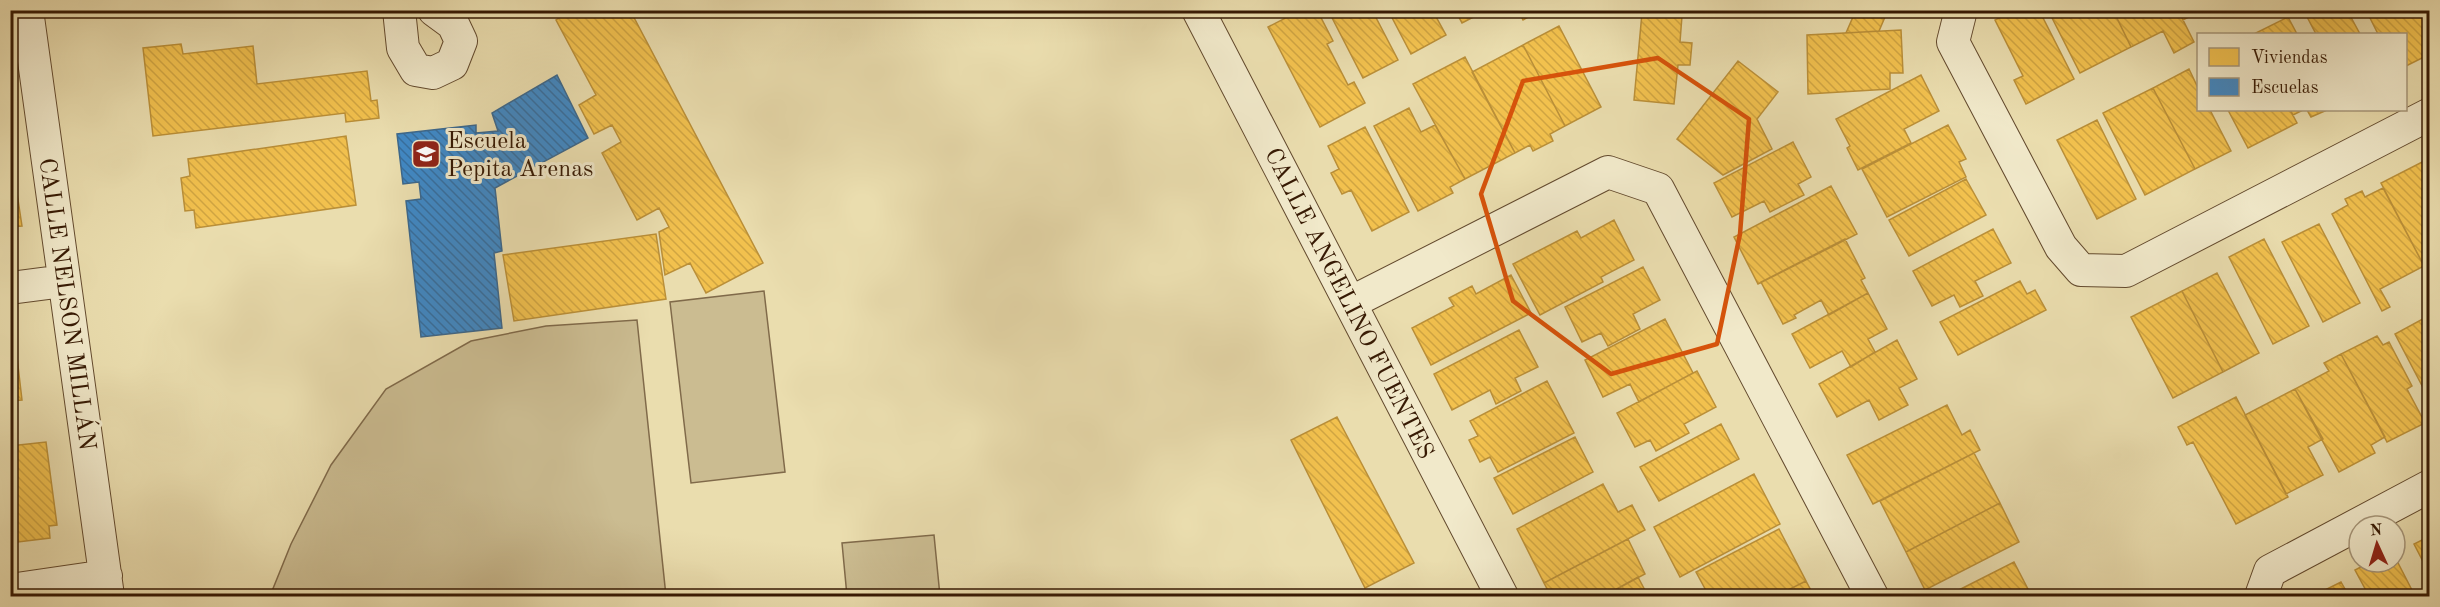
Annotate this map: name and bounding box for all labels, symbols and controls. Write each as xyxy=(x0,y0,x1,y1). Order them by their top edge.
legend xyxy=(2197,33,2407,111)
text: Viviendas xyxy=(2251,49,2328,67)
text: Escuelas xyxy=(2251,79,2319,97)
place label: Escuela Pepita Arenas xyxy=(447,130,593,182)
school or university icon: Escuela Pepita Arenas xyxy=(410,138,442,170)
street label: CALLE ANGELINO FUENTES xyxy=(1259,145,1437,463)
street label: CALLE NELSON MILLÁN xyxy=(34,156,102,452)
north arrow xyxy=(2347,514,2407,574)
text: N xyxy=(2369,523,2384,539)

